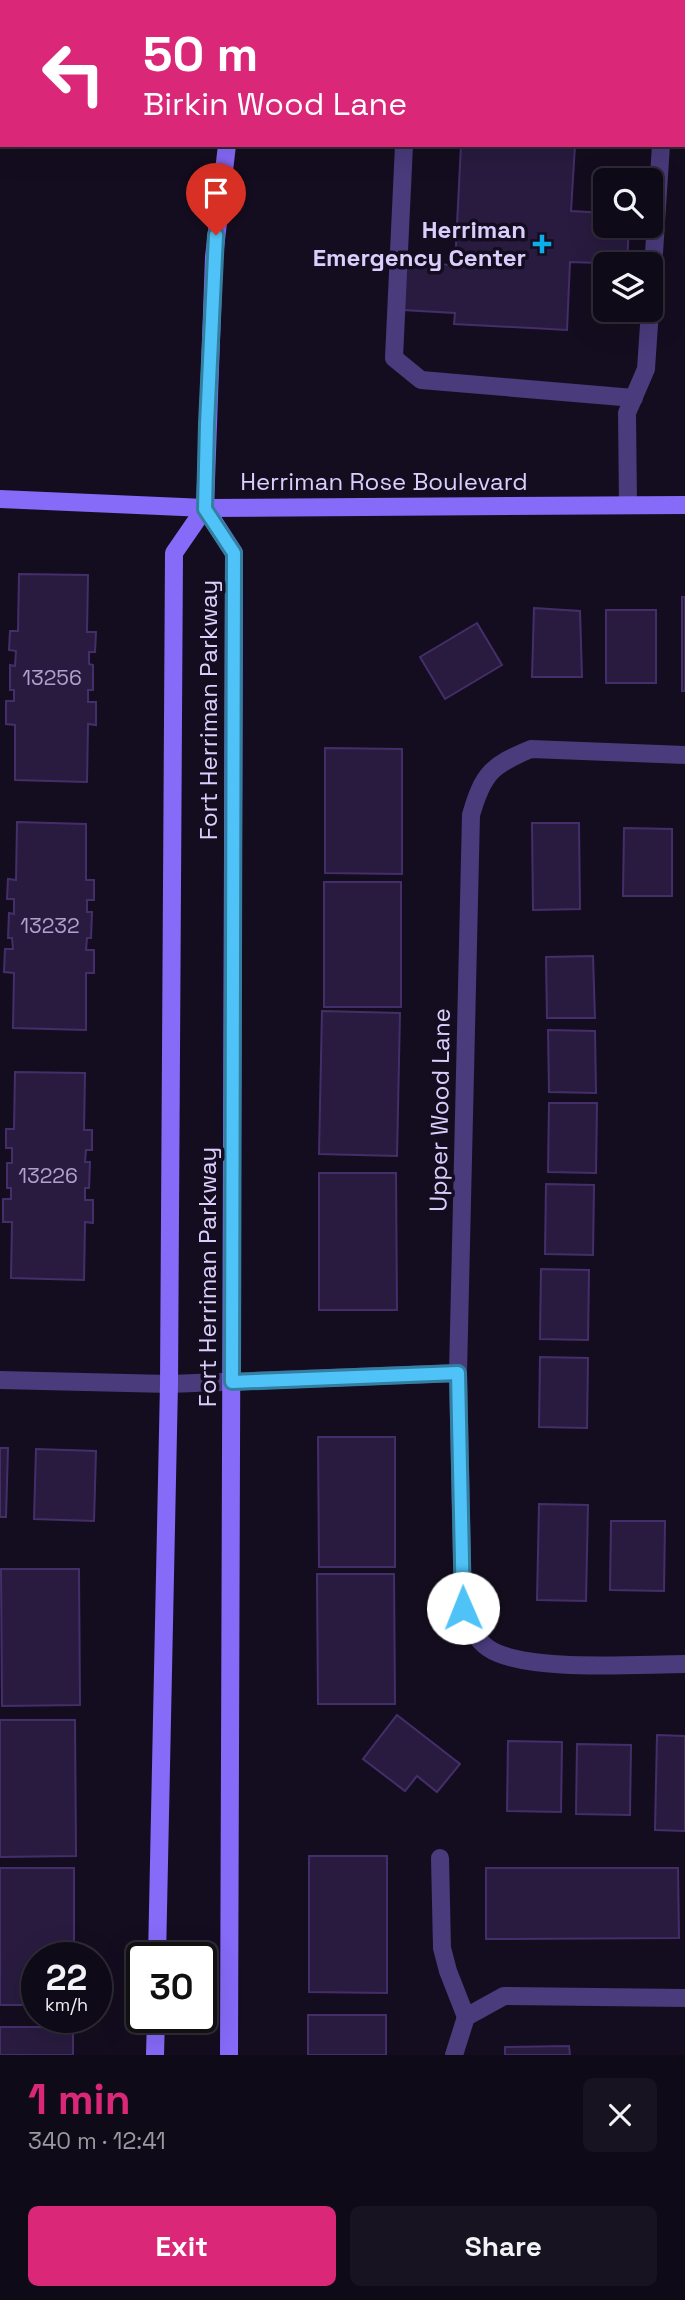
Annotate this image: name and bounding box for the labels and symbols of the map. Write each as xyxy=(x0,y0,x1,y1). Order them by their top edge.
pin xyxy=(186,163,246,235)
place label: Herriman Emergency Center xyxy=(313,214,526,273)
marker: Herriman Emergency Center xyxy=(532,234,552,254)
street label: Herriman Rose Boulevard xyxy=(240,466,528,497)
street label: Fort Herriman Parkway xyxy=(193,580,224,840)
house number: 13256 xyxy=(22,664,82,691)
house number: 13232 xyxy=(20,912,80,939)
street label: Upper Wood Lane xyxy=(422,1008,457,1212)
street label: Fort Herriman Parkway xyxy=(192,1147,223,1407)
house number: 13226 xyxy=(18,1162,78,1189)
position arrow xyxy=(426,1571,500,1645)
speed limit sign: 30 xyxy=(126,1942,217,2033)

